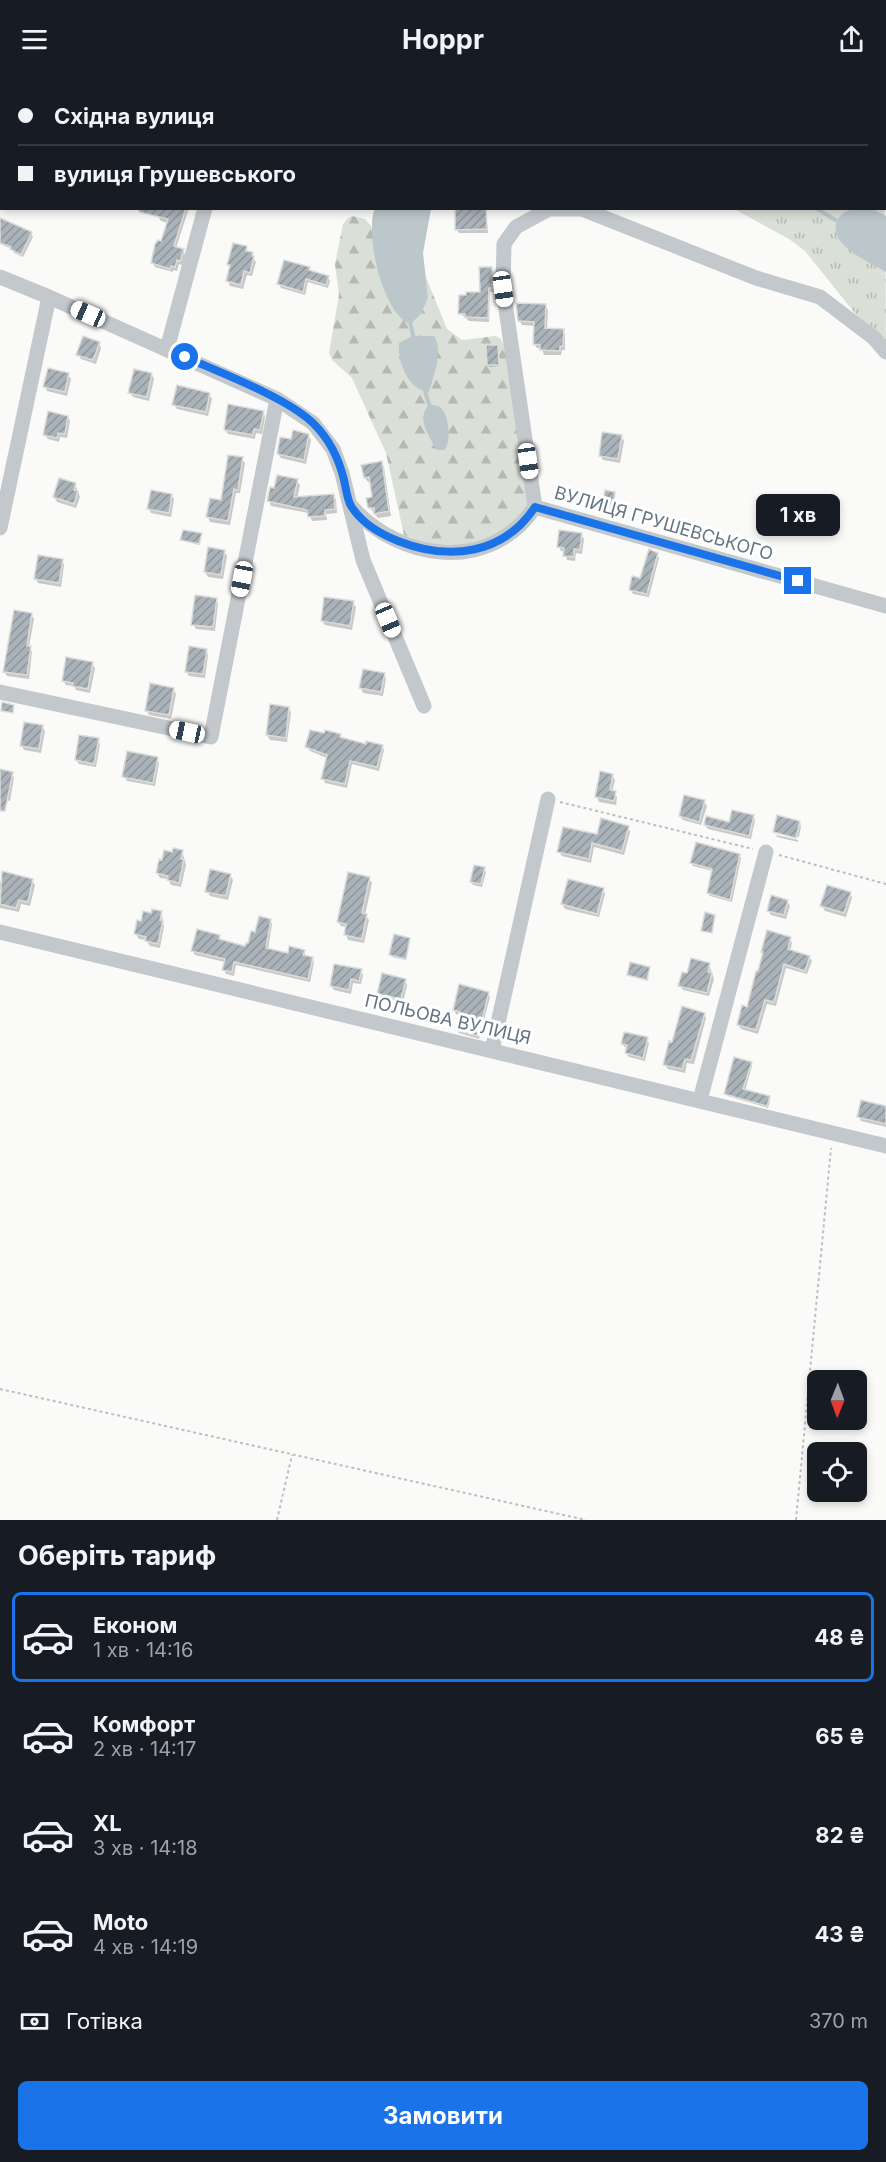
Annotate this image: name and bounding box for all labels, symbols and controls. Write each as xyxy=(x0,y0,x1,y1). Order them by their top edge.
icon: menu xyxy=(18,23,51,56)
text: Hoppr xyxy=(402,23,484,56)
icon: share xyxy=(835,23,868,56)
text: Східна вулиця xyxy=(54,103,214,129)
text: вулиця Грушевського xyxy=(54,161,296,187)
car xyxy=(492,270,514,308)
car xyxy=(68,298,108,330)
route start xyxy=(171,343,198,370)
car xyxy=(517,442,539,480)
street label: ВУЛИЦЯ ГРУШЕВСЬКОГО xyxy=(552,482,776,564)
callout: 1 хв xyxy=(756,494,840,536)
text: 1 хв xyxy=(780,503,816,527)
car xyxy=(230,560,254,598)
route end xyxy=(784,567,811,594)
car xyxy=(373,600,403,640)
car xyxy=(168,719,206,745)
street label: ПОЛЬОВА ВУЛИЦЯ xyxy=(363,990,533,1048)
north arrow xyxy=(807,1370,867,1430)
map controls xyxy=(807,1370,867,1502)
button: locate xyxy=(807,1442,867,1502)
text: Оберіть тариф xyxy=(18,1539,216,1572)
icon: car xyxy=(21,1610,75,1664)
text: Економ xyxy=(93,1612,177,1638)
text: 48 ₴ xyxy=(814,1624,865,1650)
text: 1 хв · 14:16 xyxy=(93,1638,193,1662)
icon: car xyxy=(21,1709,75,1763)
text: Комфорт xyxy=(93,1711,195,1737)
text: 65 ₴ xyxy=(815,1723,865,1749)
text: 2 хв · 14:17 xyxy=(93,1737,196,1761)
icon: car xyxy=(21,1808,75,1862)
text: XL xyxy=(93,1810,122,1836)
text: 82 ₴ xyxy=(815,1822,865,1848)
text: 3 хв · 14:18 xyxy=(93,1836,198,1860)
icon: car xyxy=(21,1907,75,1961)
text: Moto xyxy=(93,1909,148,1935)
text: 43 ₴ xyxy=(814,1921,865,1947)
text: 4 хв · 14:19 xyxy=(93,1935,198,1959)
icon: cash xyxy=(18,2005,51,2038)
text: Готівка xyxy=(66,2008,143,2034)
text: 370 m xyxy=(809,2009,868,2033)
button: Замовити xyxy=(18,2081,868,2150)

